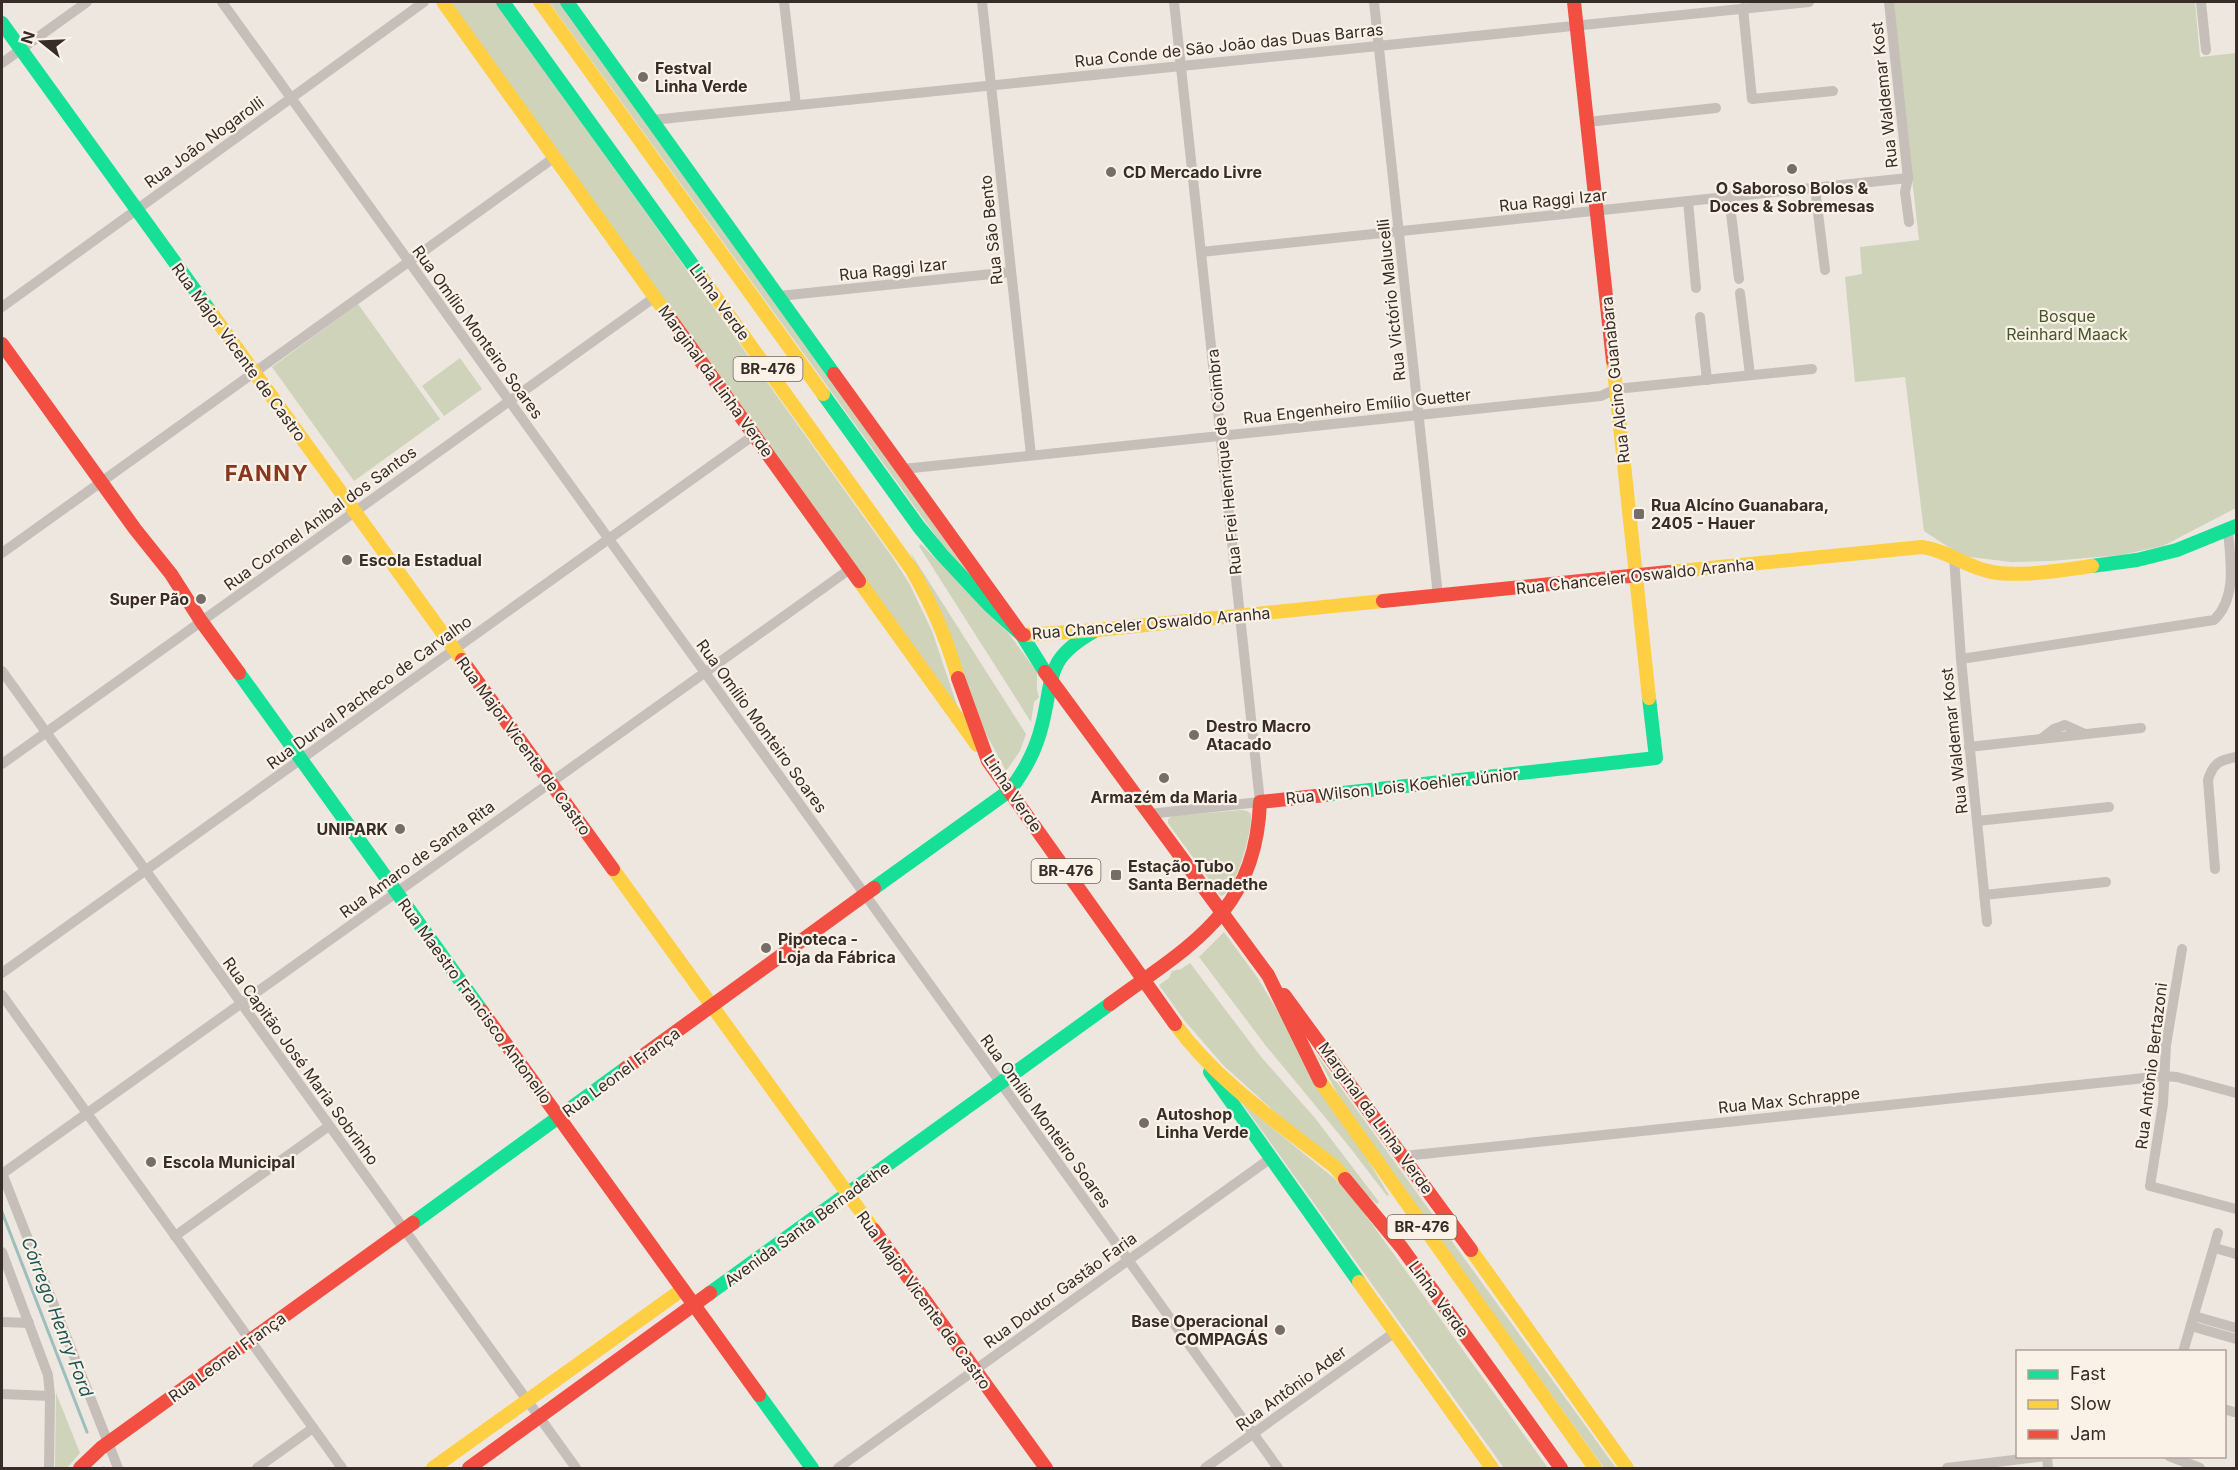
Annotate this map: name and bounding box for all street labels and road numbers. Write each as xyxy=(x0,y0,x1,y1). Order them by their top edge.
street label: Rua Conde de São João das Duas Barras xyxy=(1074,19,1384,71)
street label: Rua Waldemar Kost xyxy=(1866,21,1902,169)
street label: Rua João Nogarolli xyxy=(140,92,268,192)
street label: Rua São Bento xyxy=(975,174,1007,286)
street label: Rua Raggi Izar xyxy=(1498,184,1608,216)
street label: Rua Victório Malucelli xyxy=(1373,218,1409,382)
street label: Rua Omílio Monteiro Soares xyxy=(408,241,548,423)
street label: Rua Raggi Izar xyxy=(838,253,948,285)
street label: Rua Major Vicente de Castro xyxy=(168,259,310,445)
street label: Linha Verde xyxy=(686,260,754,344)
street label: Rua Alcino Guanabara xyxy=(1596,296,1634,464)
street label: Marginal da Linha Verde xyxy=(654,301,778,461)
street label: Rua Frei Henrique de Coimbra xyxy=(1202,348,1246,576)
road number: BR-476 xyxy=(734,357,802,381)
street label: Rua Engenheiro Emílio Guetter xyxy=(1242,384,1472,428)
street label: Rua Coronel Aníbal dos Santos xyxy=(220,441,420,595)
street label: Rua Chanceler Oswaldo Aranha xyxy=(1515,554,1755,598)
street label: Rua Chanceler Oswaldo Aranha xyxy=(1031,603,1271,643)
street label: Rua Durval Pacheco de Carvalho xyxy=(263,611,475,773)
street label: Rua Omílio Monteiro Soares xyxy=(692,635,832,817)
street label: Rua Major Vicente de Castro xyxy=(453,653,595,839)
street label: Rua Waldemar Kost xyxy=(1936,667,1972,815)
street label: Linha Verde xyxy=(980,750,1046,836)
street label: Rua Wilson Lois Koehler Júnior xyxy=(1285,764,1519,808)
street label: Rua Amaro de Santa Rita xyxy=(336,796,498,922)
road number: BR-476 xyxy=(1032,859,1100,883)
street label: Rua Maestro Francisco Antonello xyxy=(394,894,556,1108)
street label: Rua Capitão José Maria Sobrinho xyxy=(219,953,383,1169)
street label: Rua Antônio Bertazoni xyxy=(2131,982,2171,1150)
street label: Rua Leonel França xyxy=(558,1023,684,1121)
street label: Rua Omílio Monteiro Soares xyxy=(976,1030,1116,1212)
street label: Marginal da Linha Verde xyxy=(1314,1038,1438,1198)
street label: Rua Max Schrappe xyxy=(1717,1083,1861,1117)
street label: Avenida Santa Bernadethe xyxy=(720,1157,894,1291)
street label: Rua Major Vicente de Castro xyxy=(853,1207,995,1393)
road number: BR-476 xyxy=(1388,1215,1456,1239)
street label: Rua Doutor Gastão Faria xyxy=(980,1228,1140,1352)
street label: Linha Verde xyxy=(1405,1257,1473,1341)
street label: Rua Leonel França xyxy=(164,1308,290,1406)
street label: Rua Antônio Ader xyxy=(1232,1341,1350,1435)

